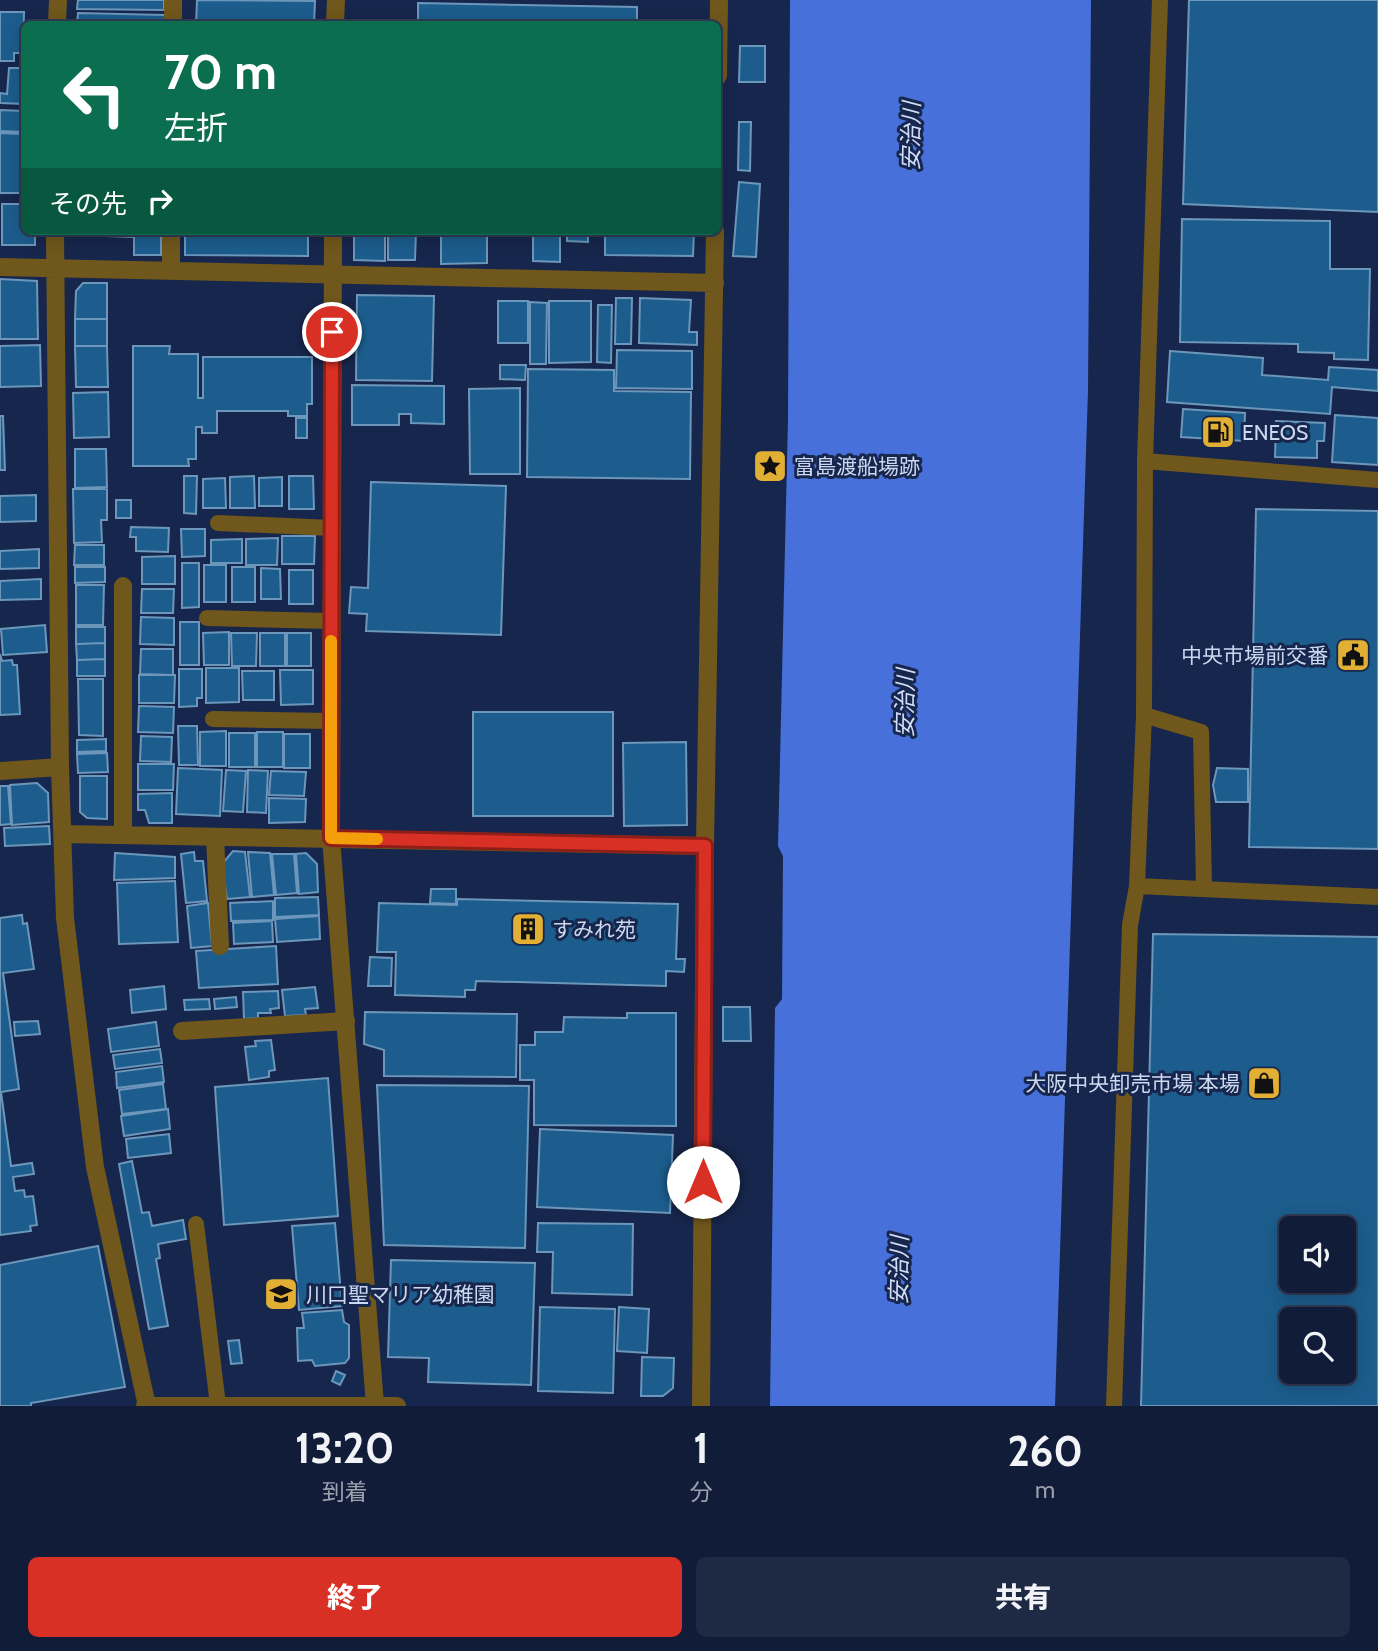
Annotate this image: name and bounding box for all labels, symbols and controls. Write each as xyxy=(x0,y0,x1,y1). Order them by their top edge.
text: 70 m xyxy=(164,42,277,101)
icon: left xyxy=(49,49,140,140)
water label: 安治川 xyxy=(896,98,926,171)
text: 左折 xyxy=(164,108,228,147)
icon: right xyxy=(141,182,179,220)
text: その先 xyxy=(49,188,127,220)
pin xyxy=(302,302,362,362)
icon: arrive xyxy=(313,313,351,351)
fuel station icon: ENEOS xyxy=(1199,413,1237,451)
place label: ENEOS xyxy=(1242,420,1308,445)
place icon: 富島渡船場跡 xyxy=(751,447,789,485)
place label: 富島渡船場跡 xyxy=(794,454,920,479)
public building icon: 中央市場前交番 xyxy=(1334,636,1372,674)
place label: 中央市場前交番 xyxy=(1181,643,1328,668)
water label: 安治川 xyxy=(890,665,920,738)
building icon: すみれ苑 xyxy=(509,910,547,948)
place label: すみれ苑 xyxy=(552,917,636,942)
shop icon: 大阪中央卸売市場 本場 xyxy=(1245,1064,1283,1102)
place label: 大阪中央卸売市場 本場 xyxy=(1025,1071,1240,1096)
position arrow xyxy=(666,1145,740,1219)
map controls xyxy=(1279,1216,1356,1384)
button: sound xyxy=(1279,1216,1356,1293)
water label: 安治川 xyxy=(884,1232,914,1305)
school or university icon: 川口聖マリア幼稚園 xyxy=(262,1275,300,1313)
place label: 川口聖マリア幼稚園 xyxy=(306,1282,495,1307)
button: search xyxy=(1279,1307,1356,1384)
text: 13:20 xyxy=(295,1422,394,1474)
text: 1 xyxy=(693,1422,709,1474)
text: 260 xyxy=(1007,1425,1083,1477)
text: m xyxy=(1035,1476,1055,1504)
text: 到着 xyxy=(322,1478,368,1506)
text: 分 xyxy=(689,1478,712,1506)
button: 終了 xyxy=(28,1557,682,1637)
button: 共有 xyxy=(696,1557,1350,1637)

